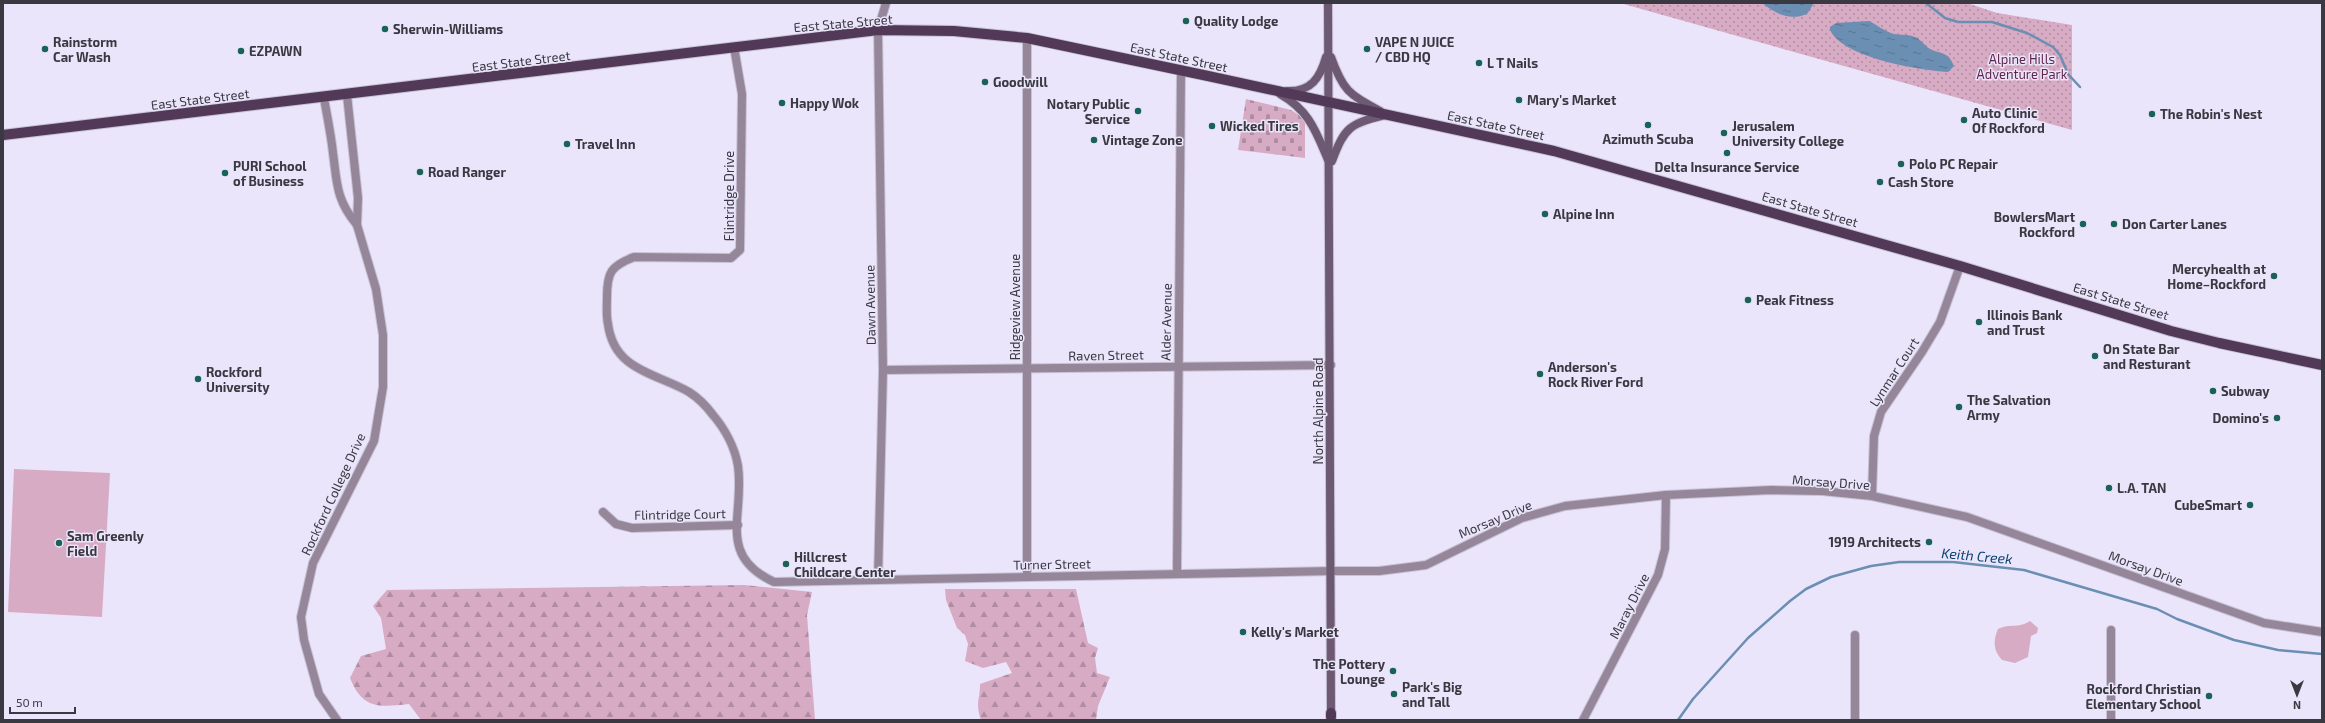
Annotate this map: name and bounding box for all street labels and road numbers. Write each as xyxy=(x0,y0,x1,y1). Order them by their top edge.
street label: East State Street xyxy=(793,11,893,35)
street label: East State Street xyxy=(1129,39,1229,75)
street label: East State Street xyxy=(471,47,571,75)
street label: East State Street xyxy=(150,85,250,113)
street label: East State Street xyxy=(1446,107,1546,143)
street label: Flintridge Drive xyxy=(721,151,737,241)
street label: East State Street xyxy=(1760,188,1860,230)
street label: Ridgeview Avenue xyxy=(1007,254,1023,360)
street label: Dawn Avenue xyxy=(861,265,879,345)
street label: East State Street xyxy=(2071,279,2171,323)
street label: Alder Avenue xyxy=(1157,283,1175,361)
street label: Lynmar Court xyxy=(1866,334,1922,409)
street label: Raven Street xyxy=(1068,346,1144,364)
street label: North Alpine Road xyxy=(1310,358,1326,464)
street label: Rockford College Drive xyxy=(298,430,368,558)
street label: Morsay Drive xyxy=(1791,471,1871,493)
street label: Morsay Drive xyxy=(1456,496,1534,542)
street label: Flintridge Court xyxy=(634,505,726,523)
street label: Morsay Drive xyxy=(2107,547,2185,589)
street label: Turner Street xyxy=(1013,555,1091,573)
street label: Maray Drive xyxy=(1606,571,1652,641)

